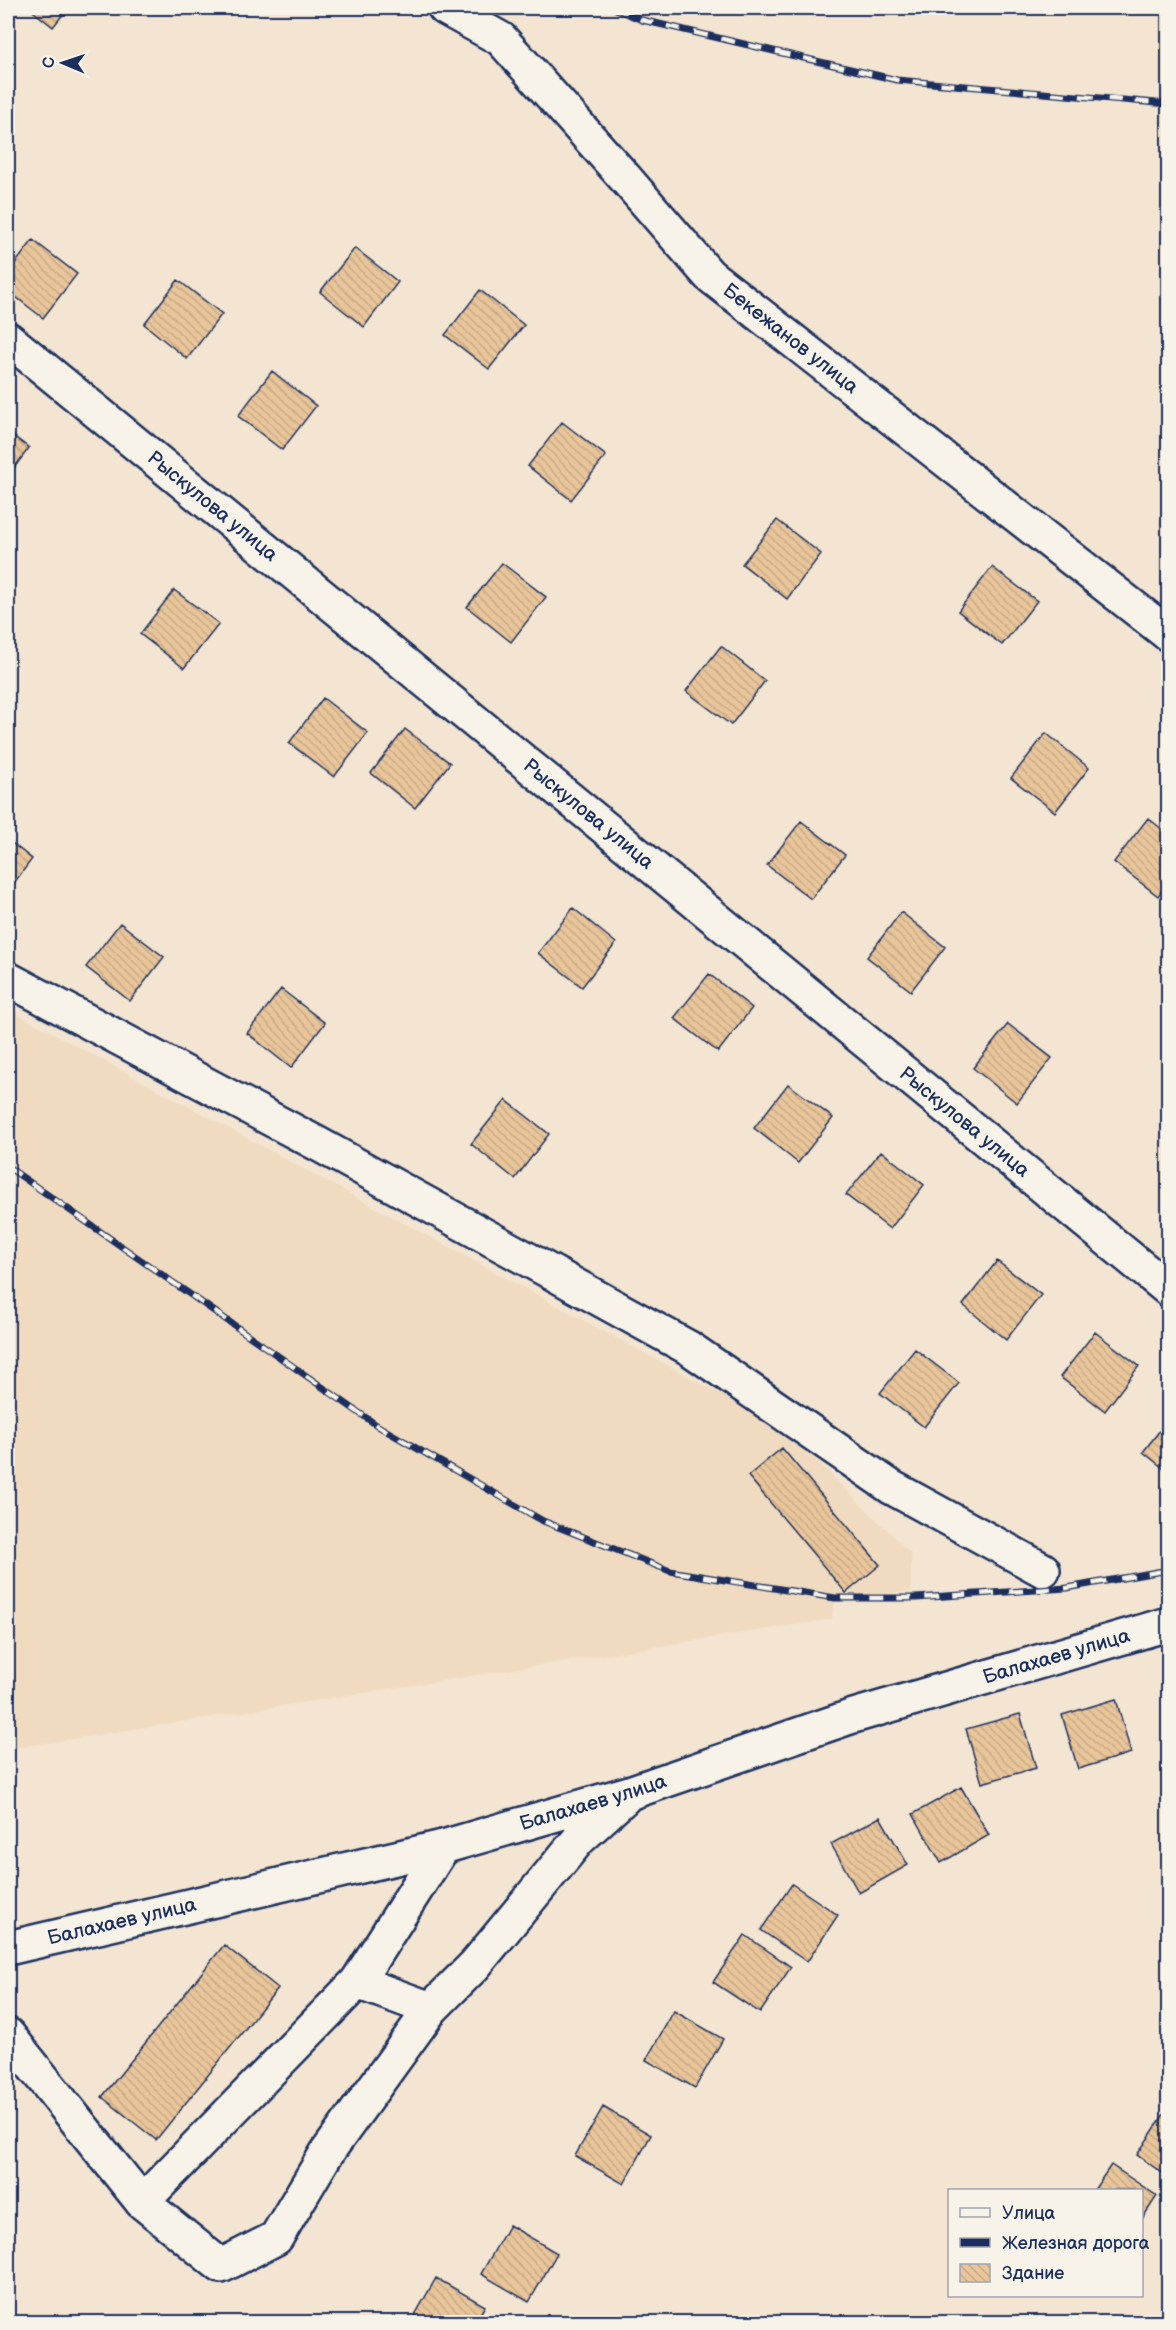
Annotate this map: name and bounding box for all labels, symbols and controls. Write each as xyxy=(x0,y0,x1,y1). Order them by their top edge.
north arrow xyxy=(33,33,93,93)
text: С xyxy=(40,57,59,68)
street label: Бекежанов улица xyxy=(718,278,863,399)
street label: Рыскулова улица xyxy=(142,446,283,567)
street label: Рыскулова улица xyxy=(518,754,659,875)
street label: Рыскулова улица xyxy=(894,1062,1035,1183)
street label: Балахаев улица xyxy=(980,1624,1133,1689)
street label: Балахаев улица xyxy=(517,1769,670,1836)
street label: Балахаев улица xyxy=(45,1893,199,1950)
legend xyxy=(948,2189,1143,2297)
text: Улица xyxy=(1002,2203,1056,2224)
text: Железная дорога xyxy=(1002,2233,1150,2254)
text: Здание xyxy=(1002,2263,1064,2284)

